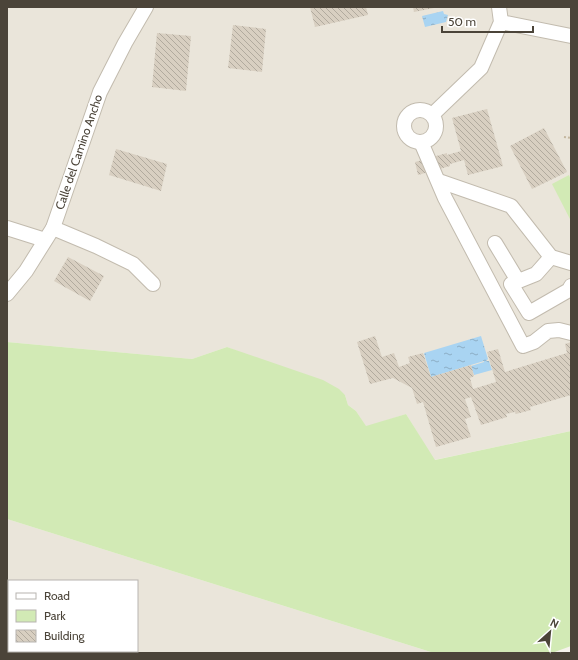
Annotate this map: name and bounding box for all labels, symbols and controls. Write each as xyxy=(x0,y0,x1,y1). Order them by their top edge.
scale bar xyxy=(442,8,533,34)
text: 50 m xyxy=(448,14,476,29)
street label: Calle del Camino Ancho xyxy=(52,92,105,211)
legend xyxy=(8,580,138,652)
text: Road xyxy=(44,588,70,603)
text: Park xyxy=(44,608,66,623)
north arrow xyxy=(530,612,570,652)
text: N xyxy=(548,615,561,631)
text: Building xyxy=(44,628,86,643)

